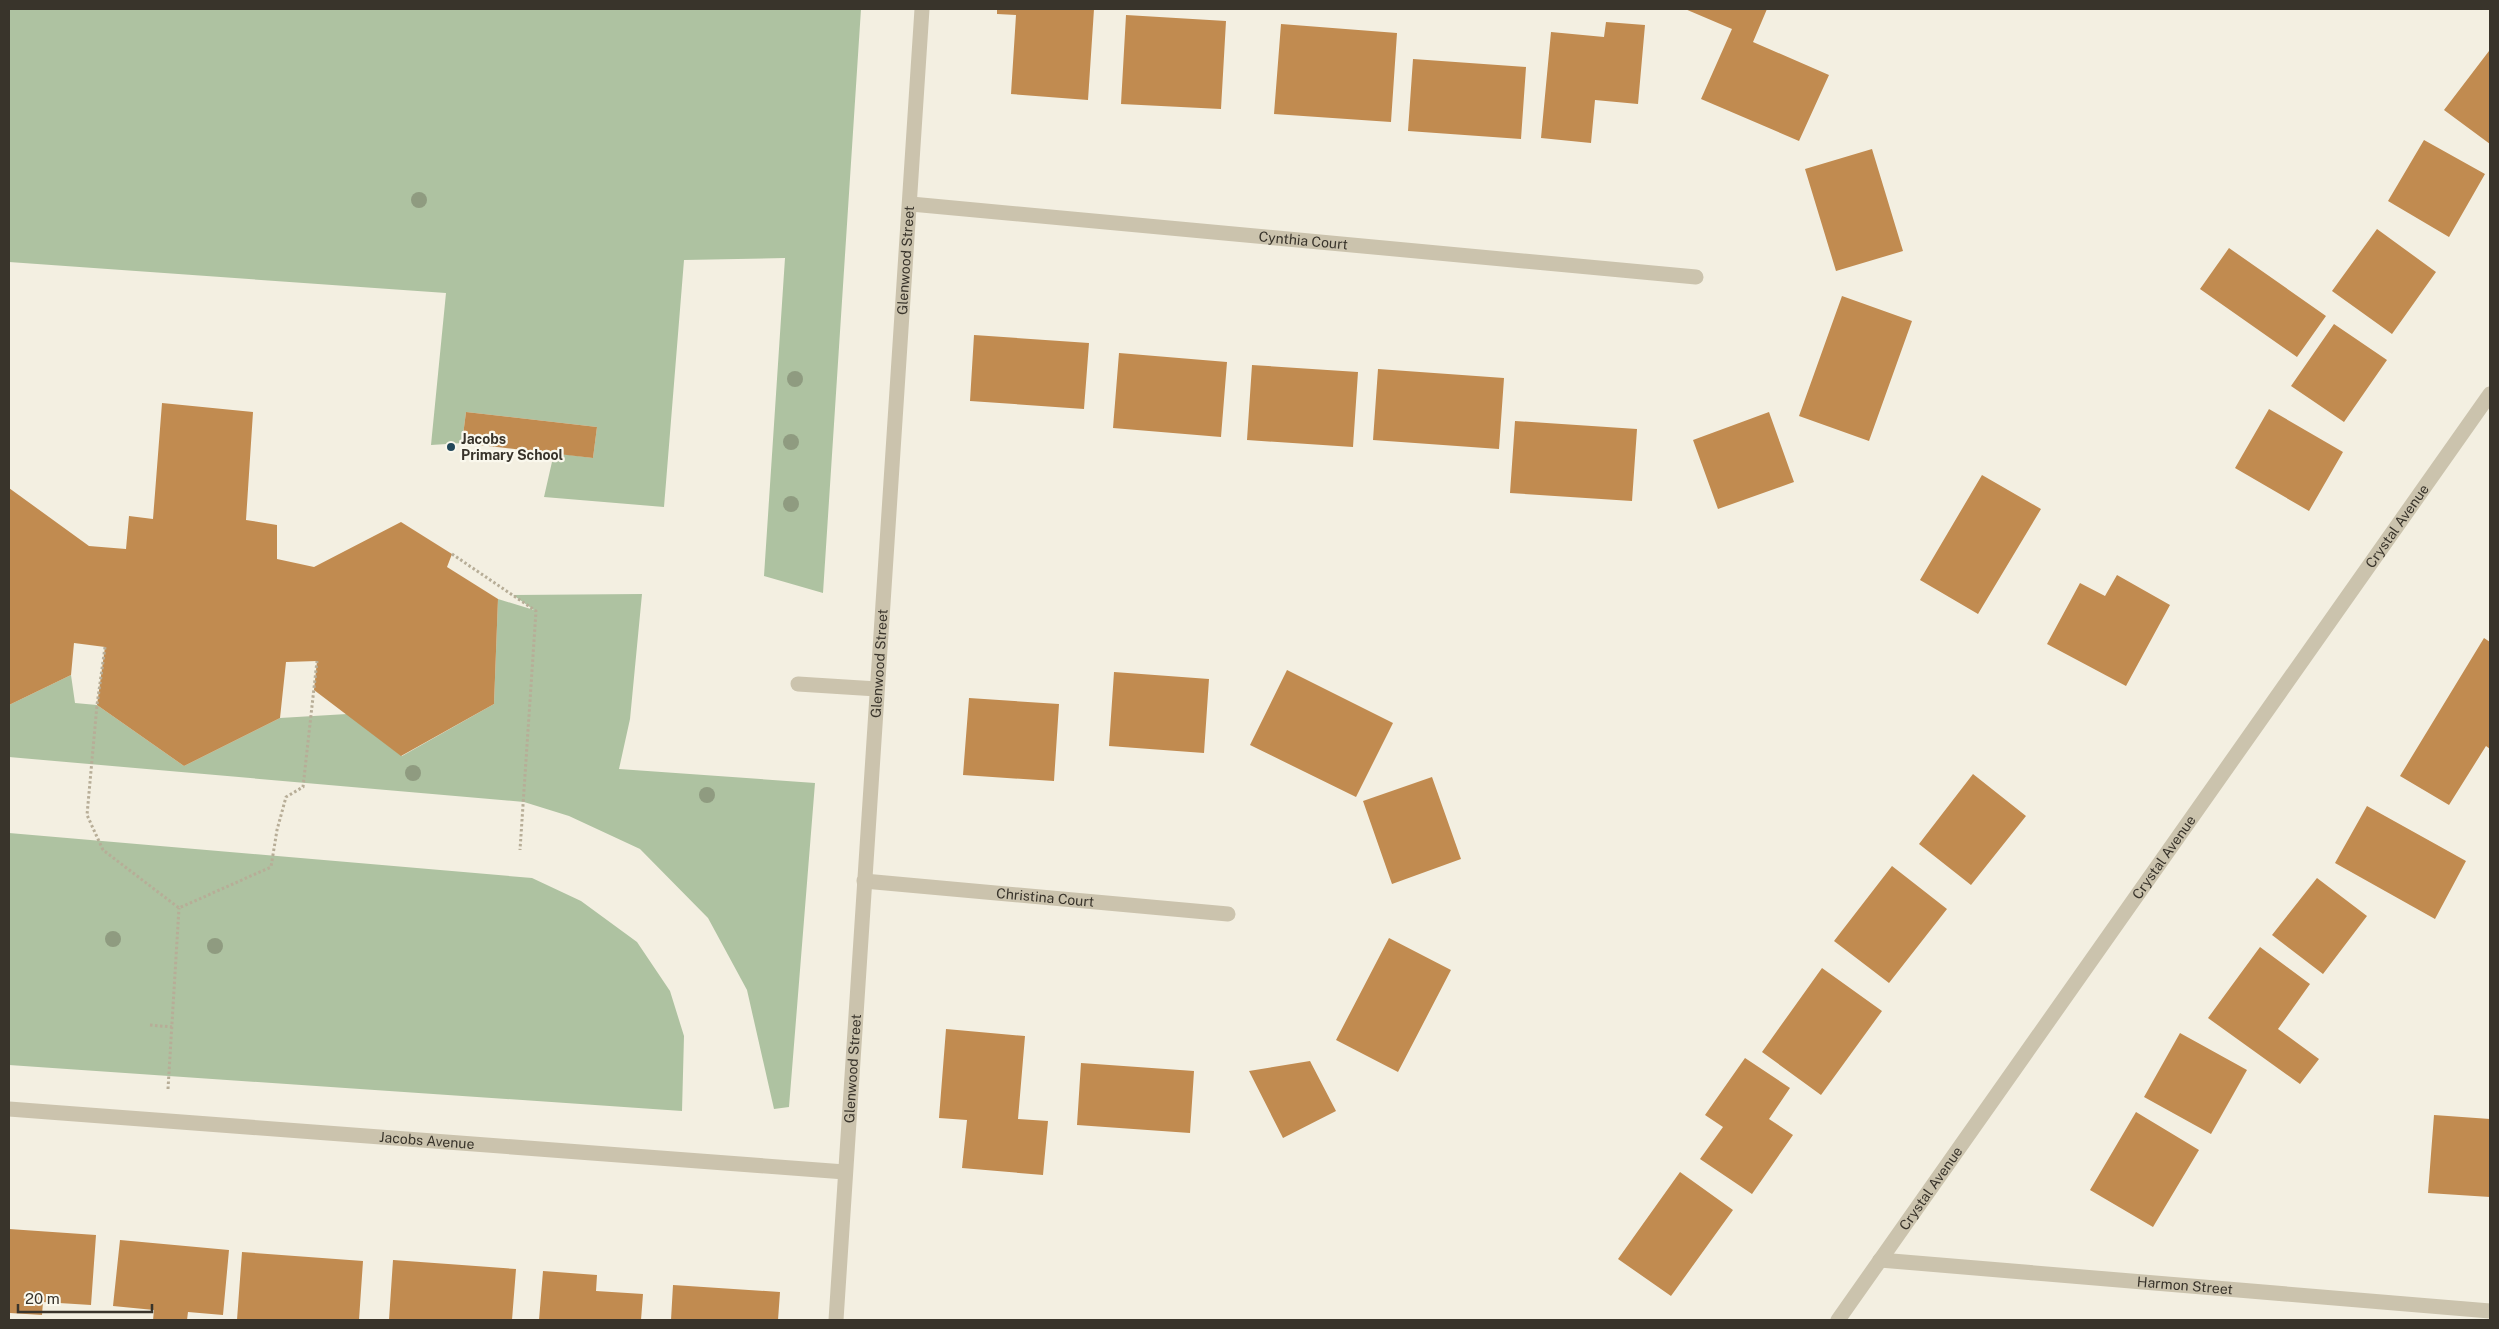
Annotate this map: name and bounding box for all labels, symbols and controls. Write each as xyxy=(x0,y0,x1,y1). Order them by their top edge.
street label: Glenwood Street xyxy=(894,205,917,315)
street label: Cynthia Court xyxy=(1258,228,1349,253)
place label: Jacobs Primary School xyxy=(461,431,564,463)
marker: Jacobs Primary School xyxy=(445,441,457,453)
street label: Crystal Avenue xyxy=(2362,481,2432,571)
street label: Glenwood Street xyxy=(868,608,891,718)
street label: Crystal Avenue xyxy=(2129,812,2199,902)
street label: Christina Court xyxy=(996,885,1095,910)
street label: Glenwood Street xyxy=(841,1013,864,1124)
street label: Jacobs Avenue xyxy=(379,1129,475,1152)
street label: Crystal Avenue xyxy=(1896,1143,1966,1233)
street label: Harmon Street xyxy=(2136,1274,2234,1297)
scale bar xyxy=(18,1282,151,1314)
text: 20 m xyxy=(25,1290,60,1307)

